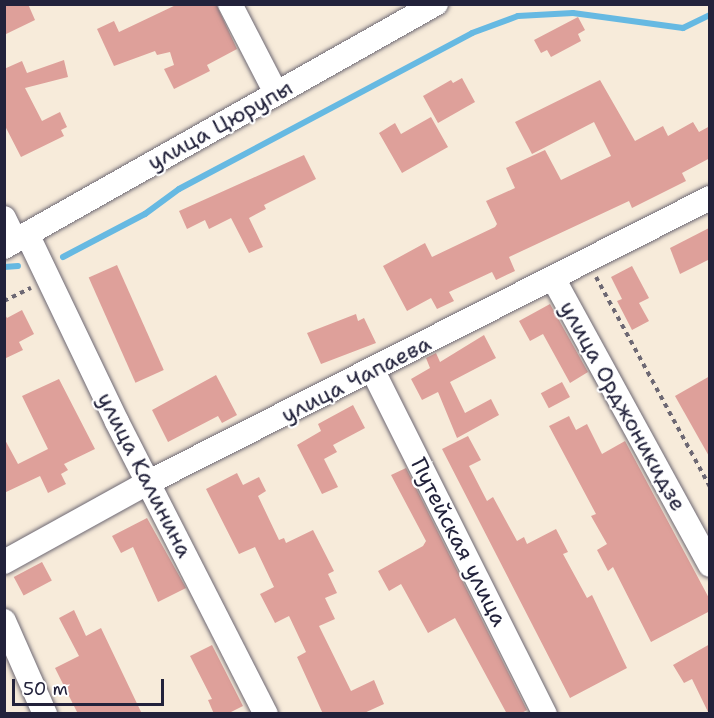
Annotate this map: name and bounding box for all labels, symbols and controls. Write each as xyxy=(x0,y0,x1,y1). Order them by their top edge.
street label: улица Цюрупы xyxy=(143,74,297,176)
street label: улица Орджоникидзе xyxy=(554,296,692,516)
street label: улица Чапаева xyxy=(277,330,435,428)
street label: улица Калинина xyxy=(92,388,198,562)
street label: Путейская улица xyxy=(405,454,513,630)
scale bar xyxy=(15,667,166,705)
text: 50 m xyxy=(23,677,68,701)

